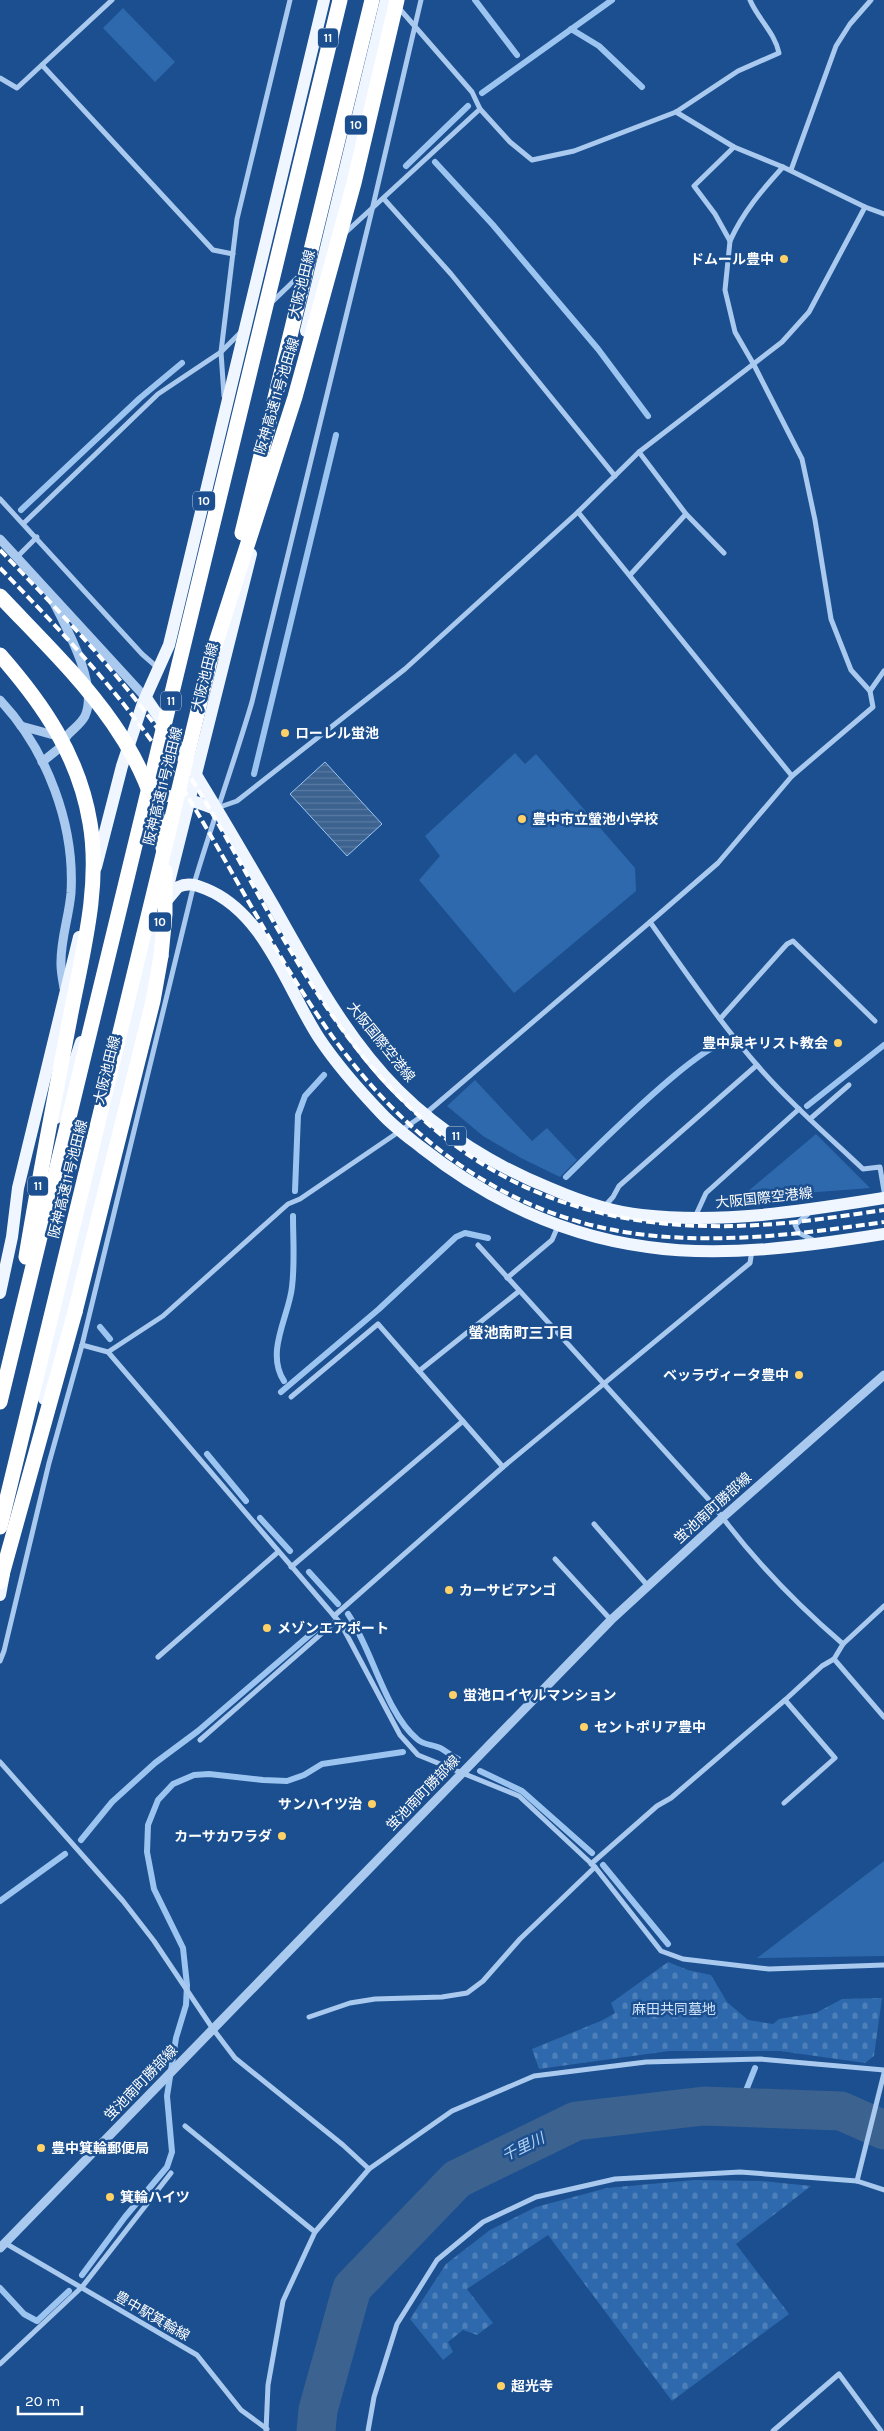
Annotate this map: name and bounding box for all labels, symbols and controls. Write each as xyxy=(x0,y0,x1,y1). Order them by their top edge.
road number: 11 xyxy=(318,28,338,48)
road number: 10 xyxy=(345,116,367,134)
street label: 大阪池田線 xyxy=(285,248,319,320)
place label: ドムール豊中 xyxy=(690,251,774,268)
marker: ドムール豊中 xyxy=(778,253,790,265)
street label: 阪神高速11号池田線 xyxy=(251,336,303,456)
road number: 10 xyxy=(193,492,215,511)
street label: 大阪池田線 xyxy=(188,641,222,713)
road number: 11 xyxy=(161,691,181,710)
street label: 阪神高速11号池田線 xyxy=(140,725,186,847)
place label: ローレル蛍池 xyxy=(295,725,379,742)
marker: ローレル蛍池 xyxy=(279,727,291,739)
place label: 豊中市立螢池小学校 xyxy=(532,811,658,828)
marker: 豊中市立螢池小学校 xyxy=(516,813,528,825)
road number: 10 xyxy=(149,912,171,932)
street label: 大阪国際空港線 xyxy=(344,999,418,1085)
street label: 大阪池田線 xyxy=(90,1034,124,1106)
place label: 豊中泉キリスト教会 xyxy=(702,1035,828,1052)
marker: 豊中泉キリスト教会 xyxy=(832,1037,844,1049)
street label: 阪神高速11号池田線 xyxy=(45,1118,91,1240)
road number: 11 xyxy=(446,1126,466,1146)
road number: 11 xyxy=(28,1176,48,1196)
street label: 大阪国際空港線 xyxy=(714,1184,814,1212)
district label: 螢池南町三丁目 xyxy=(468,1324,574,1342)
place label: ベッラヴィータ豊中 xyxy=(663,1367,789,1384)
marker: ベッラヴィータ豊中 xyxy=(793,1369,805,1381)
street label: 蛍池南町勝部線 xyxy=(671,1469,755,1547)
place label: カーサビアンゴ xyxy=(459,1582,556,1599)
marker: カーサビアンゴ xyxy=(443,1584,455,1596)
place label: メゾンエアポート xyxy=(277,1620,389,1637)
marker: メゾンエアポート xyxy=(261,1622,273,1634)
place label: 蛍池ロイヤルマンション xyxy=(463,1687,617,1704)
marker: 蛍池ロイヤルマンション xyxy=(447,1689,459,1701)
place label: セントポリア豊中 xyxy=(594,1719,706,1736)
marker: セントポリア豊中 xyxy=(578,1721,590,1733)
street label: 蛍池南町勝部線 xyxy=(383,1752,463,1834)
place label: サンハイツ治 xyxy=(278,1796,362,1813)
marker: サンハイツ治 xyxy=(366,1798,378,1810)
place label: カーサカワラダ xyxy=(174,1828,272,1845)
marker: カーサカワラダ xyxy=(276,1830,288,1842)
park label: 麻田共同墓地 xyxy=(632,2001,716,2018)
street label: 蛍池南町勝部線 xyxy=(101,2042,181,2124)
water label: 千里川 xyxy=(499,2128,549,2165)
place label: 豊中箕輪郵便局 xyxy=(51,2140,149,2157)
marker: 豊中箕輪郵便局 xyxy=(35,2142,47,2154)
place label: 箕輪ハイツ xyxy=(120,2189,190,2206)
marker: 箕輪ハイツ xyxy=(104,2191,116,2203)
street label: 豊中駅箕輪線 xyxy=(111,2288,193,2344)
place label: 超光寺 xyxy=(511,2378,553,2395)
marker: 超光寺 xyxy=(495,2380,507,2392)
scale bar xyxy=(18,2384,81,2416)
text: 20 m xyxy=(25,2392,60,2410)

